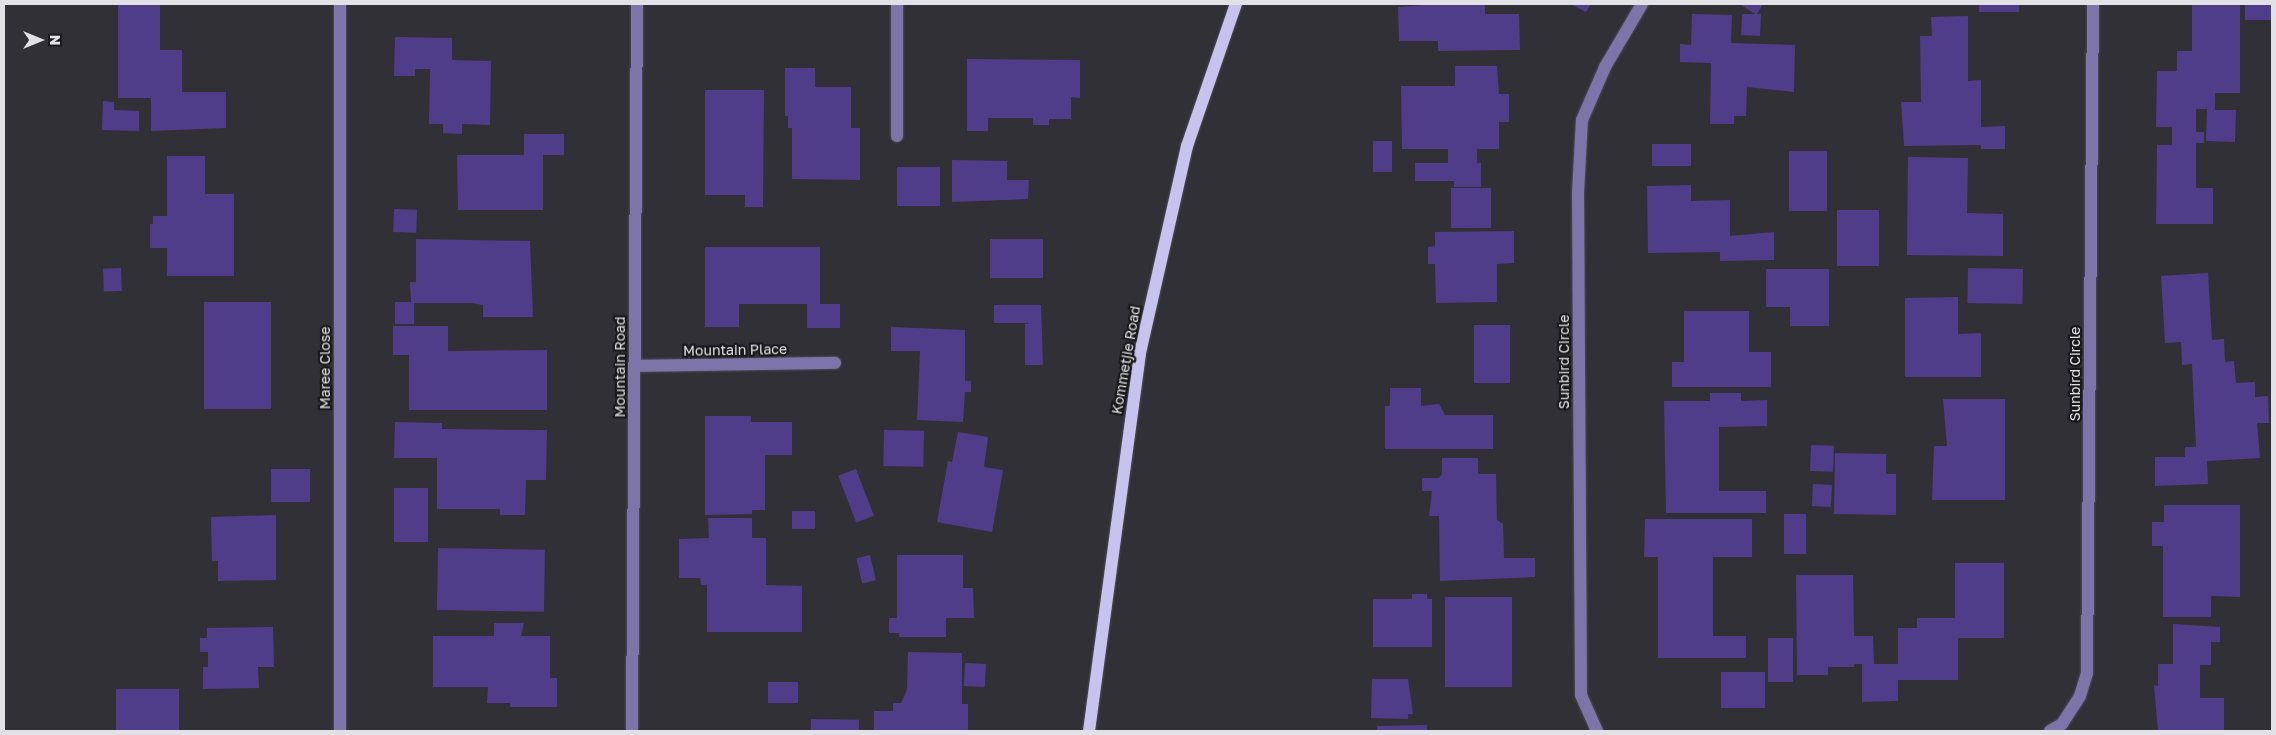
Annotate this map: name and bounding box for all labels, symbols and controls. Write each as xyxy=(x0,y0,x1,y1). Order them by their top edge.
north arrow xyxy=(15,15,65,65)
text: N xyxy=(47,35,64,45)
street label: Kommetjie Road xyxy=(1108,305,1144,415)
street label: Sunbird Circle xyxy=(1556,315,1572,409)
street label: Mountain Road xyxy=(612,316,628,418)
street label: Maree Close xyxy=(317,327,333,409)
street label: Sunbird Circle xyxy=(2067,327,2083,421)
street label: Mountain Place xyxy=(683,341,787,359)

